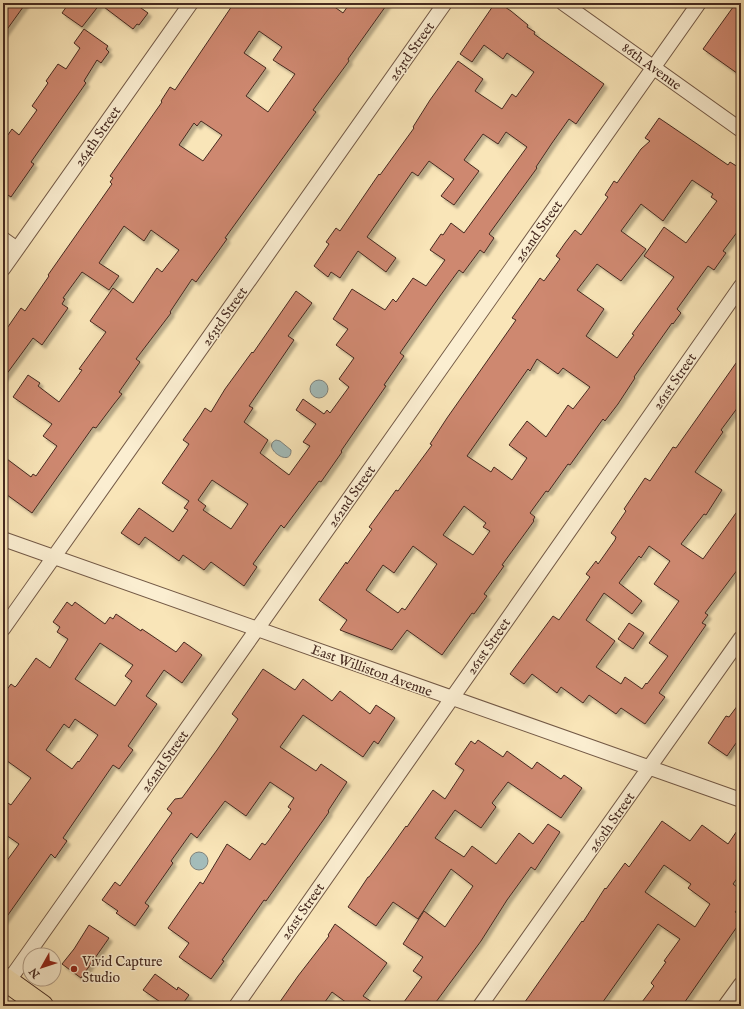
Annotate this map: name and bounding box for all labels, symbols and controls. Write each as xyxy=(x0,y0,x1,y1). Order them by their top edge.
street label: 263rd Street xyxy=(385,18,439,85)
street label: 86th Avenue xyxy=(618,39,685,95)
street label: 264th Street xyxy=(71,103,125,170)
street label: 262nd Street xyxy=(511,197,567,266)
street label: 263rd Street xyxy=(198,283,252,350)
street label: 261st Street xyxy=(649,350,701,413)
street label: 262nd Street xyxy=(324,462,380,531)
street label: 261st Street xyxy=(463,615,515,678)
street label: East Williston Avenue xyxy=(309,641,435,701)
street label: 262nd Street xyxy=(137,727,193,796)
street label: 260th Street xyxy=(585,789,639,856)
street label: 261st Street xyxy=(277,880,329,943)
north arrow xyxy=(22,947,62,987)
place label: Vivid Capture Studio xyxy=(81,953,163,987)
text: N xyxy=(26,964,44,982)
marker: Vivid Capture Studio xyxy=(69,964,79,974)

